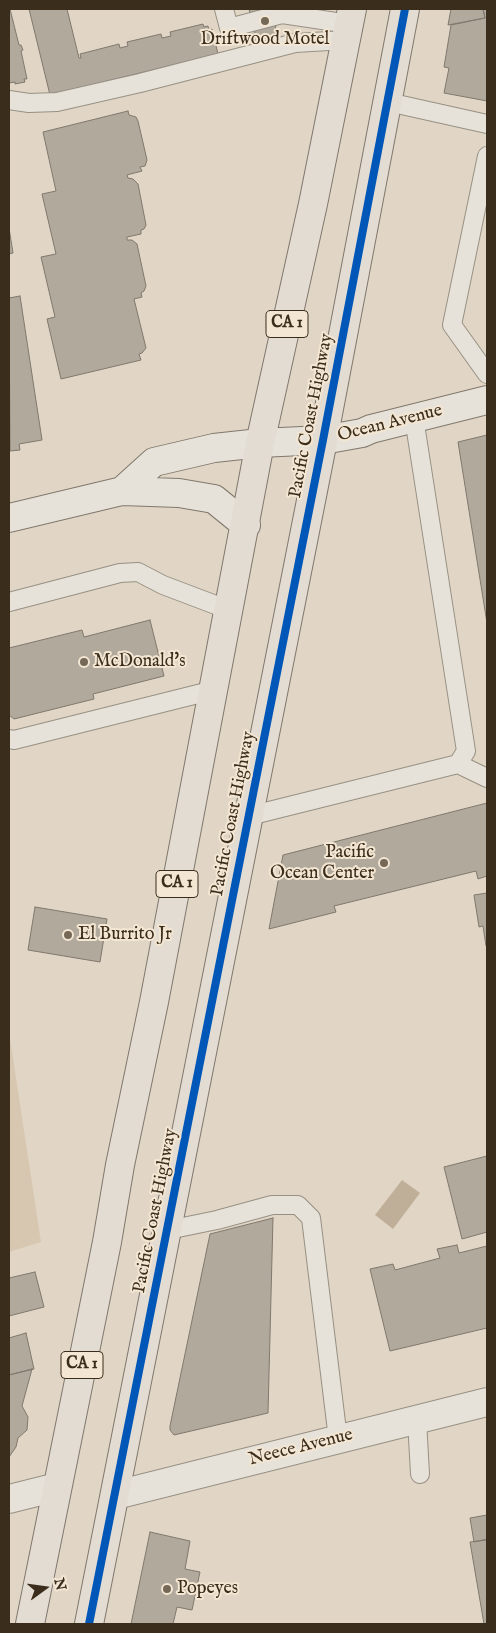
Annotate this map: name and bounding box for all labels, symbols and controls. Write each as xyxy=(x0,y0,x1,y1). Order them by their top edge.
marker: Driftwood Motel xyxy=(259,15,271,27)
place label: Driftwood Motel xyxy=(200,29,330,51)
road number: CA 1 xyxy=(266,310,308,338)
street label: Pacific Coast Highway xyxy=(285,332,339,500)
street label: Ocean Avenue xyxy=(335,401,445,447)
place label: McDonald's xyxy=(94,651,186,673)
marker: McDonald's xyxy=(78,656,90,668)
street label: Pacific Coast Highway xyxy=(207,730,261,898)
place label: Pacific Ocean Center xyxy=(270,842,374,884)
marker: Pacific Ocean Center xyxy=(378,857,390,869)
road number: CA 1 xyxy=(156,871,198,898)
place label: El Burrito Jr xyxy=(78,924,172,946)
marker: El Burrito Jr xyxy=(62,929,74,941)
street label: Pacific Coast Highway xyxy=(129,1127,183,1295)
road number: CA 1 xyxy=(61,1352,103,1378)
street label: Neece Avenue xyxy=(247,1425,355,1471)
north arrow xyxy=(20,1563,70,1613)
text: N xyxy=(49,1576,70,1592)
place label: Popeyes xyxy=(177,1578,238,1600)
marker: Popeyes xyxy=(161,1583,173,1595)

